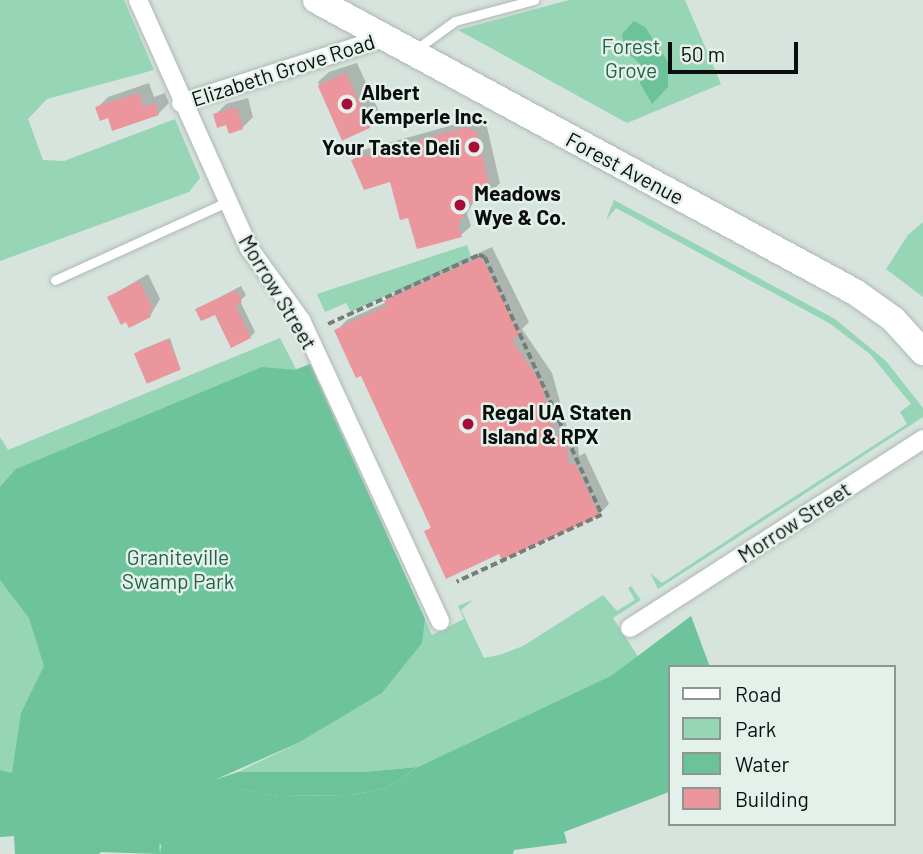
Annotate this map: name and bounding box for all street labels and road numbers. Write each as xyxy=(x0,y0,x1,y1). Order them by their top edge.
street label: Elizabeth Grove Road xyxy=(188,28,378,112)
street label: Forest Avenue xyxy=(562,126,688,210)
street label: Morrow Street xyxy=(234,230,322,354)
street label: Morrow Street xyxy=(733,476,855,568)

